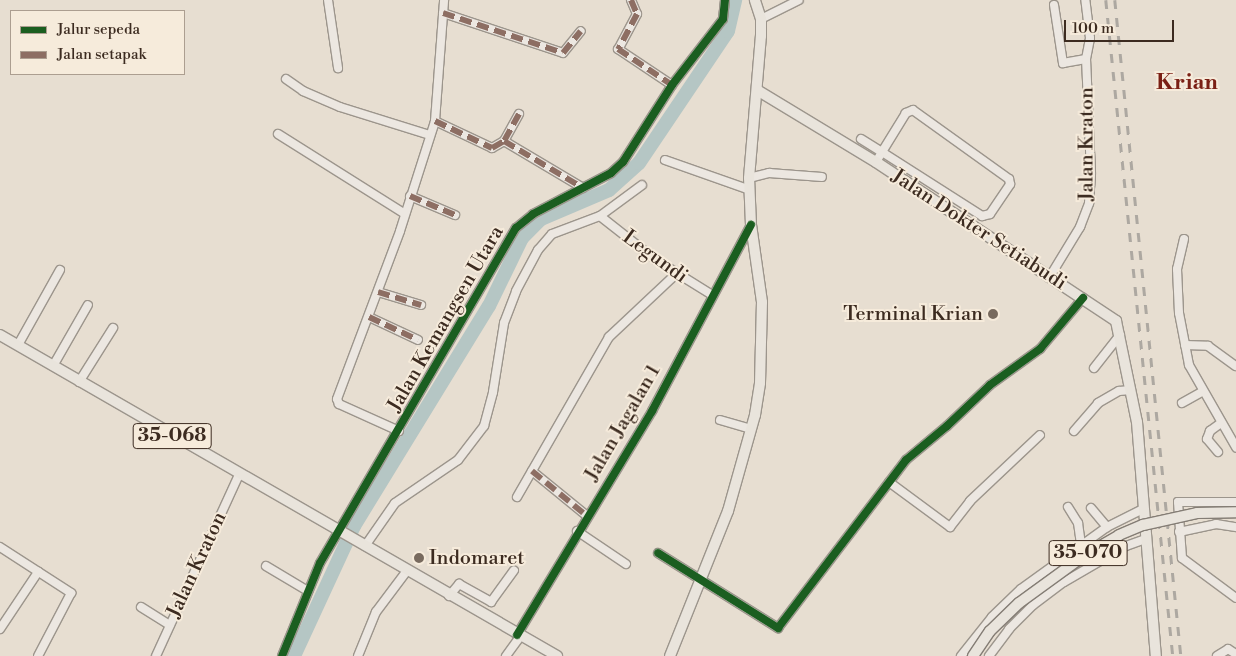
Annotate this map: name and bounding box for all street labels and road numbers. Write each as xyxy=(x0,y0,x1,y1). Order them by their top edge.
street label: Jalan Kraton xyxy=(1075,87,1099,201)
street label: Jalan Dokter Setiabudi xyxy=(887,164,1071,296)
street label: Jalan Kemangsen Utara xyxy=(383,222,509,416)
street label: Legundi xyxy=(618,225,692,289)
street label: Jalan Jagalan 1 xyxy=(580,361,666,485)
road number: 35-068 xyxy=(132,420,212,452)
street label: Jalan Kraton xyxy=(162,508,232,622)
road number: 35-070 xyxy=(1048,536,1128,570)

